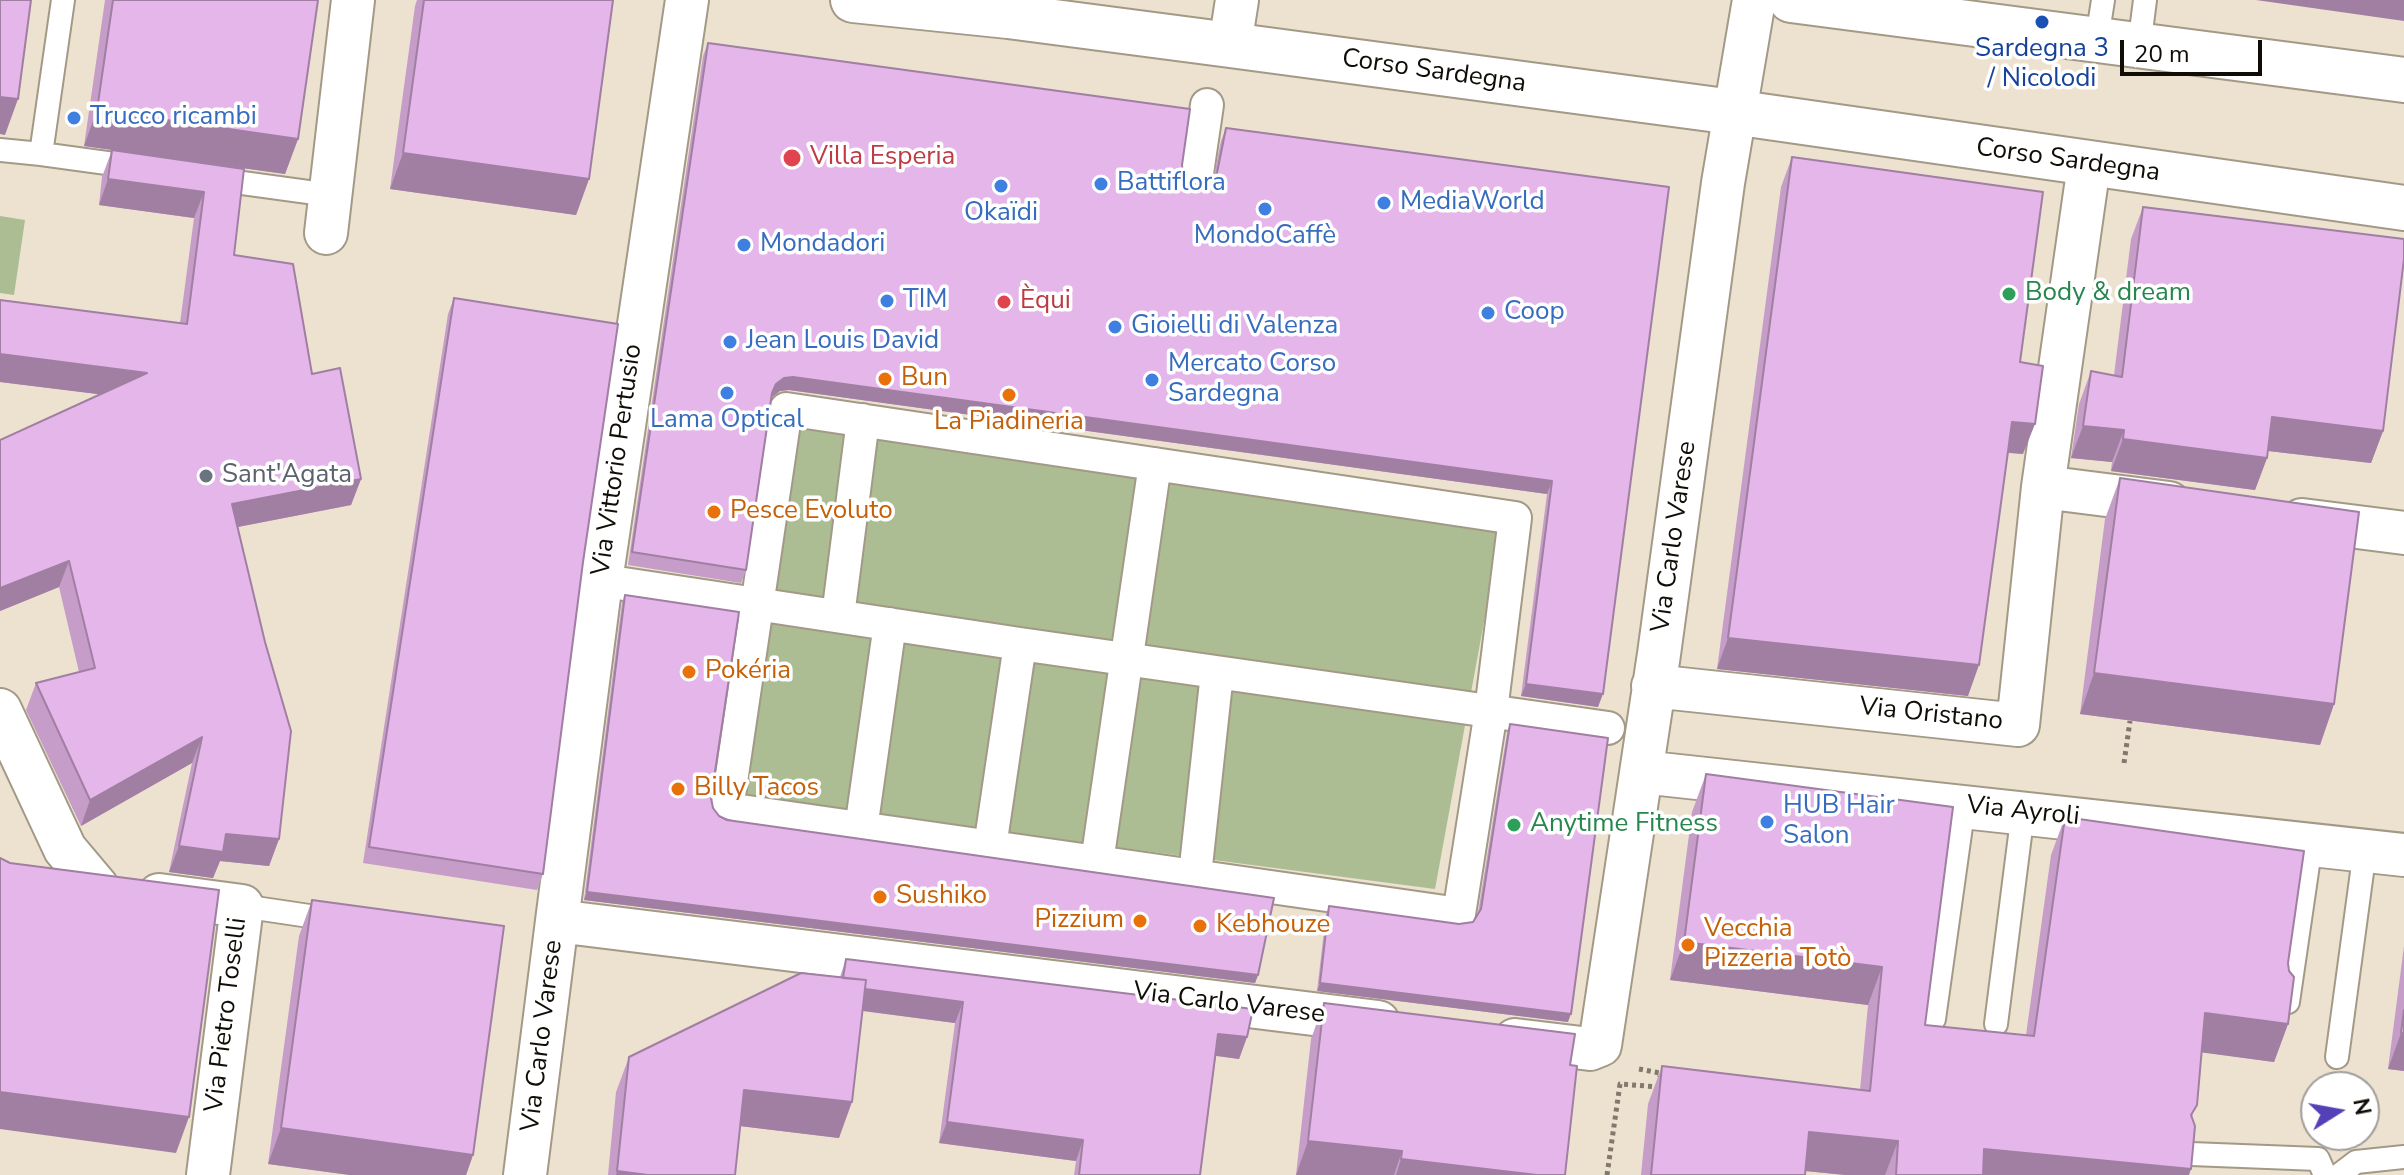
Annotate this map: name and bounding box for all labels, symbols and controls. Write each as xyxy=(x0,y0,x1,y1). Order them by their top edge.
marker: Sardegna 3 / Nicolodi xyxy=(2033,13,2051,31)
scale bar xyxy=(2124,24,2266,74)
place label: Sardegna 3 / Nicolodi xyxy=(1975,34,2109,96)
text: 20 m xyxy=(2134,38,2190,70)
street label: Corso Sardegna xyxy=(1340,44,1528,100)
place label: Trucco ricambi xyxy=(90,102,257,134)
marker: Trucco ricambi xyxy=(65,109,83,127)
street label: Corso Sardegna xyxy=(1974,133,2162,189)
place label: Villa Esperia xyxy=(810,142,955,174)
marker: Villa Esperia xyxy=(781,147,803,169)
place label: Battiflora xyxy=(1117,168,1226,200)
marker: Battiflora xyxy=(1092,175,1110,193)
marker: Okaïdi xyxy=(992,177,1010,195)
place label: MediaWorld xyxy=(1400,187,1545,219)
marker: MediaWorld xyxy=(1375,194,1393,212)
place label: Okaïdi xyxy=(964,198,1038,230)
marker: MondoCaffè xyxy=(1256,200,1274,218)
place label: MondoCaffè xyxy=(1194,221,1336,253)
place label: Mondadori xyxy=(760,229,885,261)
marker: Mondadori xyxy=(735,236,753,254)
place label: Body & dream xyxy=(2025,278,2191,310)
place label: TIM xyxy=(903,285,948,317)
marker: Body & dream xyxy=(2000,285,2018,303)
place label: Èqui xyxy=(1020,286,1071,318)
marker: TIM xyxy=(878,292,896,310)
marker: Èqui xyxy=(995,293,1013,311)
place label: Coop xyxy=(1504,297,1565,329)
marker: Coop xyxy=(1479,304,1497,322)
place label: Gioielli di Valenza xyxy=(1131,311,1338,343)
marker: Gioielli di Valenza xyxy=(1106,318,1124,336)
place label: Jean Louis David xyxy=(746,326,939,358)
marker: Jean Louis David xyxy=(721,333,739,351)
street label: Via Vittorio Pertusio xyxy=(586,342,650,578)
place label: Mercato Corso Sardegna xyxy=(1168,349,1336,410)
place label: Bun xyxy=(901,363,948,395)
marker: Bun xyxy=(876,370,894,388)
marker: Mercato Corso Sardegna xyxy=(1143,371,1161,389)
marker: Lama Optical xyxy=(718,384,736,402)
marker: La Piadineria xyxy=(1000,386,1018,404)
place label: Lama Optical xyxy=(650,405,804,437)
place label: La Piadineria xyxy=(934,407,1084,439)
street label: Via Carlo Varese xyxy=(1646,439,1704,635)
place label: Sant'Agata xyxy=(222,460,352,492)
marker: Sant'Agata xyxy=(197,467,215,485)
place label: Pesce Evoluto xyxy=(730,496,893,528)
marker: Pesce Evoluto xyxy=(705,503,723,521)
place label: Pokéria xyxy=(705,656,791,688)
marker: Pokéria xyxy=(680,663,698,681)
street label: Via Oristano xyxy=(1858,692,2004,738)
place label: Billy Tacos xyxy=(694,773,819,805)
marker: Billy Tacos xyxy=(669,780,687,798)
place label: HUB Hair Salon xyxy=(1783,791,1895,852)
street label: Via Ayroli xyxy=(1965,791,2081,833)
place label: Anytime Fitness xyxy=(1530,809,1718,841)
marker: HUB Hair Salon xyxy=(1758,813,1776,831)
marker: Anytime Fitness xyxy=(1505,816,1523,834)
place label: Sushiko xyxy=(896,881,987,913)
marker: Sushiko xyxy=(871,888,889,906)
place label: Pizzium xyxy=(1035,905,1124,937)
place label: Kebhouze xyxy=(1216,910,1330,942)
marker: Pizzium xyxy=(1131,912,1149,930)
place label: Vecchia Pizzeria Totò xyxy=(1704,914,1851,976)
street label: Via Pietro Toselli xyxy=(200,916,254,1114)
marker: Kebhouze xyxy=(1191,917,1209,935)
marker: Vecchia Pizzeria Totò xyxy=(1679,936,1697,954)
street label: Via Carlo Varese xyxy=(516,938,570,1134)
street label: Via Carlo Varese xyxy=(1131,977,1327,1031)
north arrow xyxy=(2300,1071,2380,1151)
text: N xyxy=(2345,1096,2378,1118)

